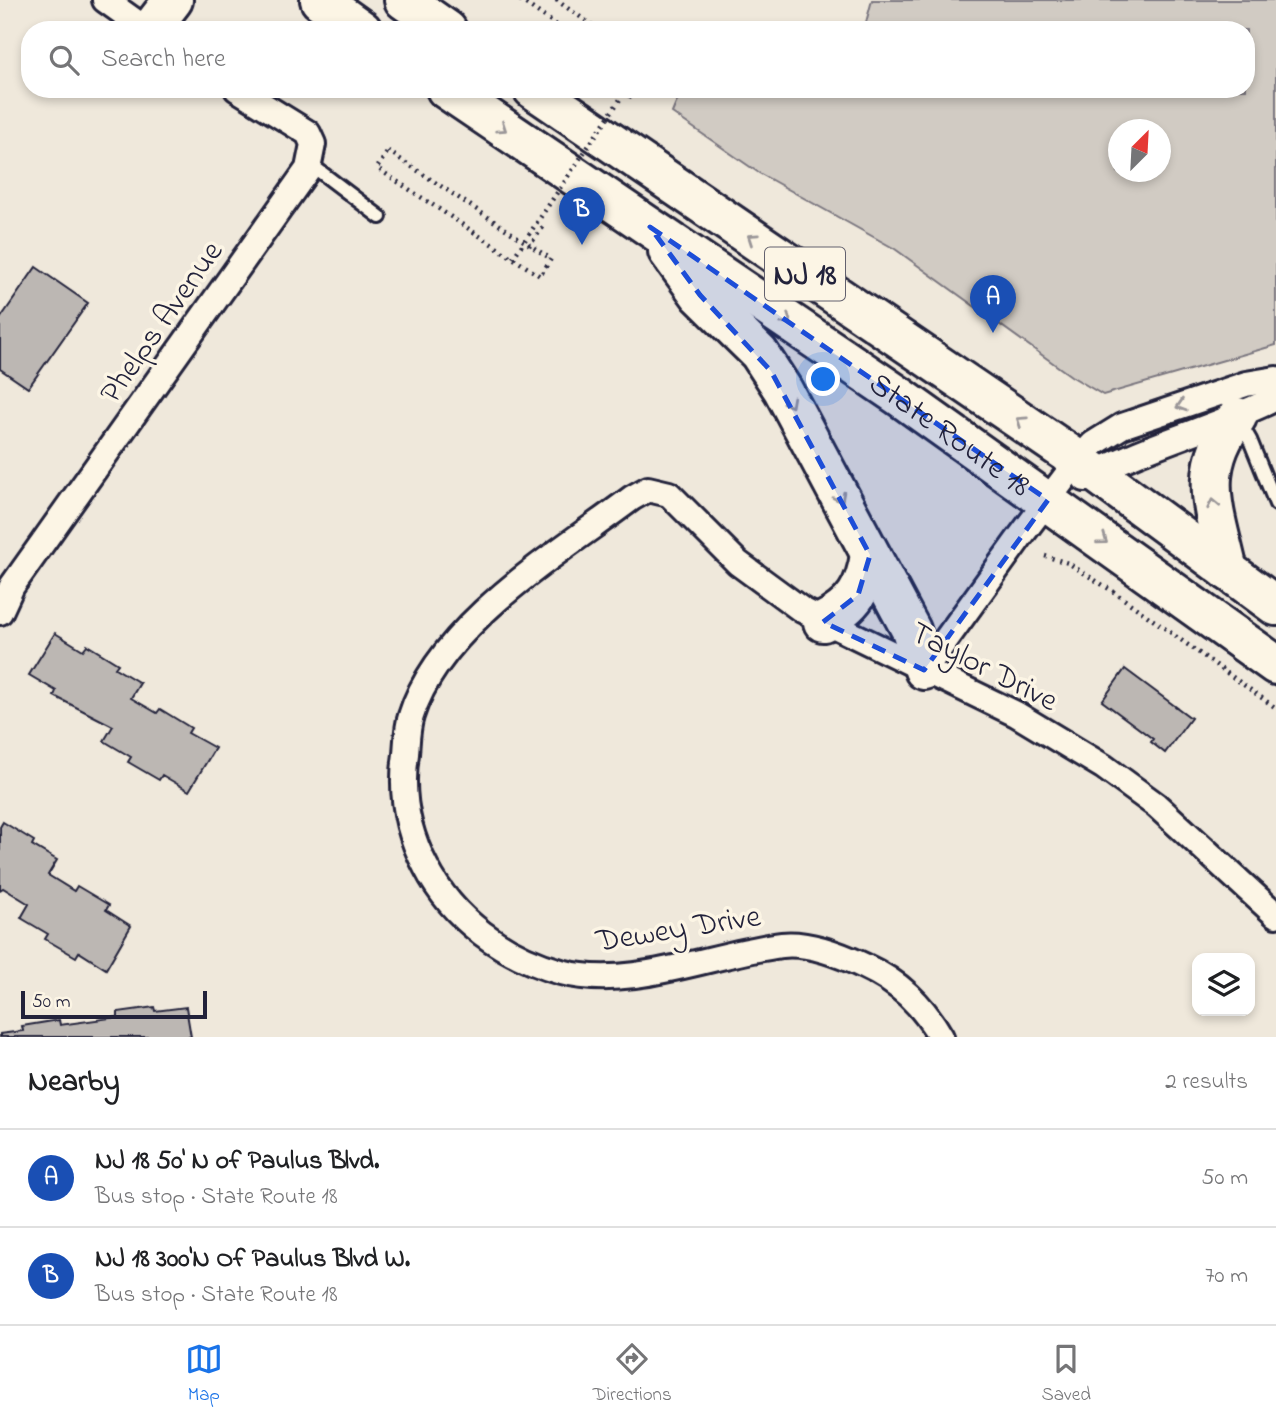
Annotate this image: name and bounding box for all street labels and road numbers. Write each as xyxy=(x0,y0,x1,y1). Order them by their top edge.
street label: Phelps Avenue xyxy=(89,232,237,414)
road number: NJ 18 xyxy=(765,248,845,300)
street label: State Route 18 xyxy=(858,362,1040,510)
street label: Taylor Drive xyxy=(901,611,1066,726)
street label: Dewey Drive xyxy=(592,894,765,967)

